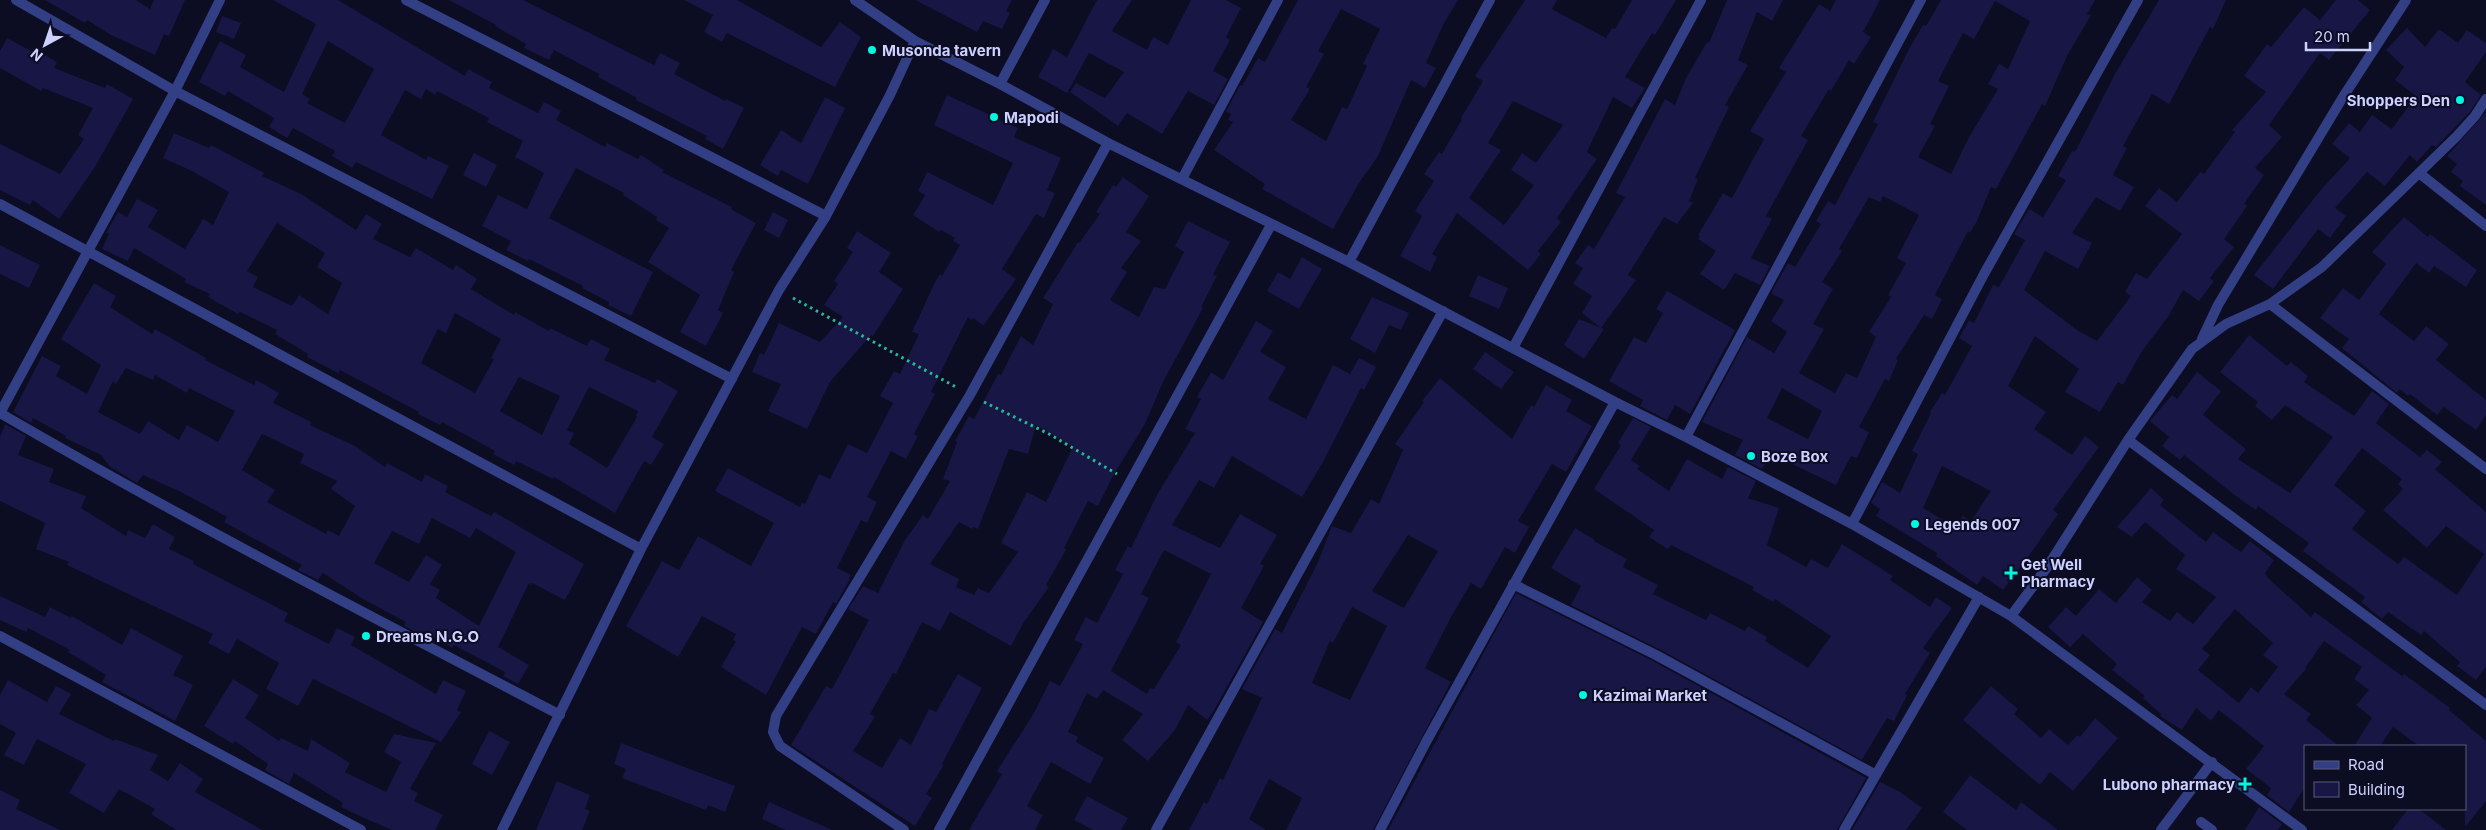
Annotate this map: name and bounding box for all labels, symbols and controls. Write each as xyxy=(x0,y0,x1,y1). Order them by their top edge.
north arrow xyxy=(20,20,70,70)
scale bar xyxy=(2306,20,2370,52)
text: 20 m xyxy=(2314,27,2350,46)
place label: Musonda tavern xyxy=(882,41,1001,60)
marker: Musonda tavern xyxy=(866,44,878,56)
text: N xyxy=(27,45,46,65)
place label: Shoppers Den xyxy=(2347,91,2450,110)
marker: Shoppers Den xyxy=(2454,94,2466,106)
place label: Mapodi xyxy=(1004,108,1059,127)
marker: Mapodi xyxy=(988,111,1000,123)
place label: Boze Box xyxy=(1761,447,1828,466)
marker: Boze Box xyxy=(1745,450,1757,462)
place label: Legends 007 xyxy=(1925,515,2021,534)
marker: Legends 007 xyxy=(1909,518,1921,530)
place label: Get Well Pharmacy xyxy=(2021,555,2095,591)
marker: Get Well Pharmacy xyxy=(2005,567,2017,579)
place label: Dreams N.G.O xyxy=(376,627,479,646)
marker: Dreams N.G.O xyxy=(360,630,372,642)
place label: Kazimai Market xyxy=(1593,686,1707,705)
marker: Kazimai Market xyxy=(1577,689,1589,701)
legend xyxy=(2304,745,2466,810)
text: Road xyxy=(2348,755,2384,774)
place label: Lubono pharmacy xyxy=(2103,775,2235,794)
marker: Lubono pharmacy xyxy=(2239,778,2251,790)
text: Building xyxy=(2348,780,2405,799)

